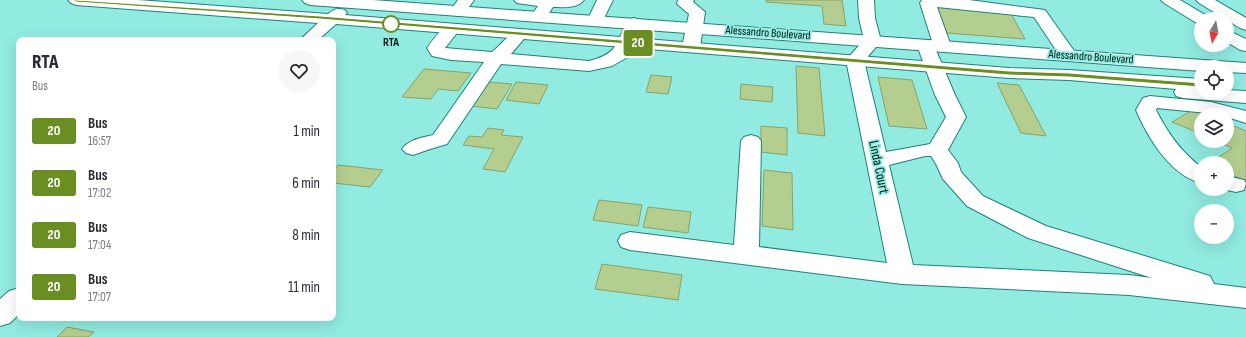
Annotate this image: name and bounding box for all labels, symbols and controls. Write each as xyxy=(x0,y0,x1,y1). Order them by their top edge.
north arrow xyxy=(1194,12,1234,52)
map controls xyxy=(1194,12,1234,244)
marker: RTA xyxy=(382,15,400,33)
street label: Alessandro Boulevard xyxy=(724,22,811,43)
line badge: 20 xyxy=(620,30,656,56)
text: 20 xyxy=(632,34,644,51)
place label: RTA xyxy=(383,35,399,50)
street label: Alessandro Boulevard xyxy=(1047,46,1134,67)
button: heart xyxy=(278,50,320,92)
text: RTA xyxy=(32,51,58,74)
button: locate xyxy=(1194,60,1234,100)
text: Bus xyxy=(32,78,48,94)
button: layers xyxy=(1194,108,1234,148)
text: Bus xyxy=(88,114,107,133)
text: 20 xyxy=(48,122,60,139)
text: 1 min xyxy=(294,122,320,141)
text: 16:57 xyxy=(88,133,111,149)
street label: Linda Court xyxy=(865,139,893,195)
button: + xyxy=(1194,156,1234,196)
text: Bus xyxy=(88,166,107,185)
text: 20 xyxy=(48,174,60,191)
text: 6 min xyxy=(292,174,320,193)
text: 17:02 xyxy=(88,185,111,201)
button: − xyxy=(1194,204,1234,244)
text: Bus xyxy=(88,218,107,237)
text: 20 xyxy=(48,226,60,243)
text: 8 min xyxy=(292,226,320,245)
text: 17:04 xyxy=(88,237,111,253)
text: Bus xyxy=(88,270,107,289)
text: 20 xyxy=(48,278,60,295)
text: 11 min xyxy=(288,278,320,297)
text: 17:07 xyxy=(88,289,111,305)

